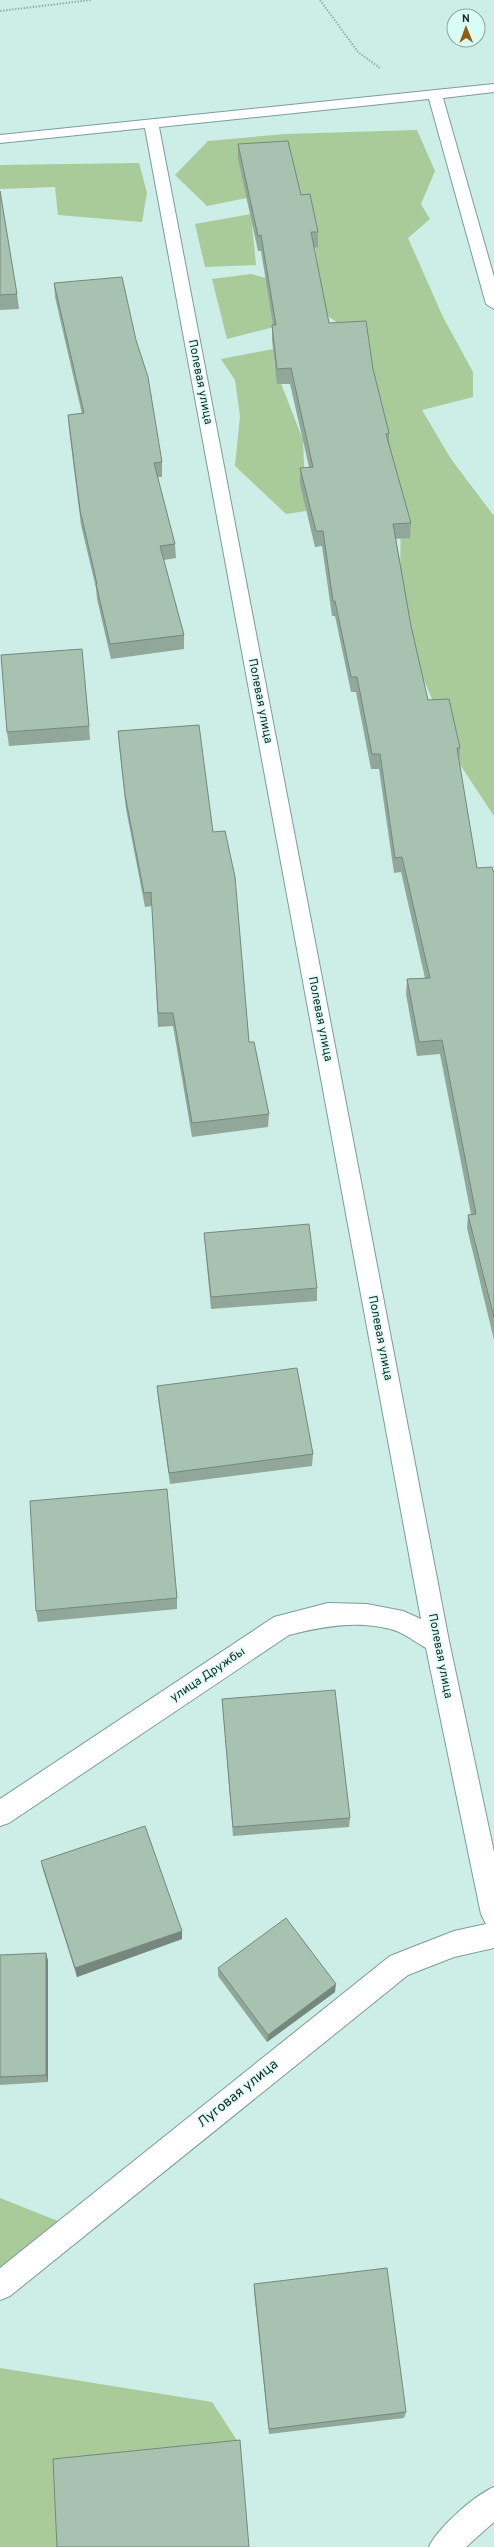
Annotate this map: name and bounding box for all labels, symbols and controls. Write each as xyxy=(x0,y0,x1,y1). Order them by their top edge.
north arrow xyxy=(446,8,486,48)
text: N xyxy=(462,12,470,26)
street label: Полевая улица xyxy=(184,338,216,426)
street label: Полевая улица xyxy=(244,657,276,745)
street label: Полевая улица xyxy=(304,975,336,1063)
street label: Полевая улица xyxy=(364,1294,396,1382)
street label: Полевая улица xyxy=(424,1612,456,1700)
street label: улица Дружбы xyxy=(167,1644,249,1706)
street label: Луговая улица xyxy=(194,2056,282,2132)

